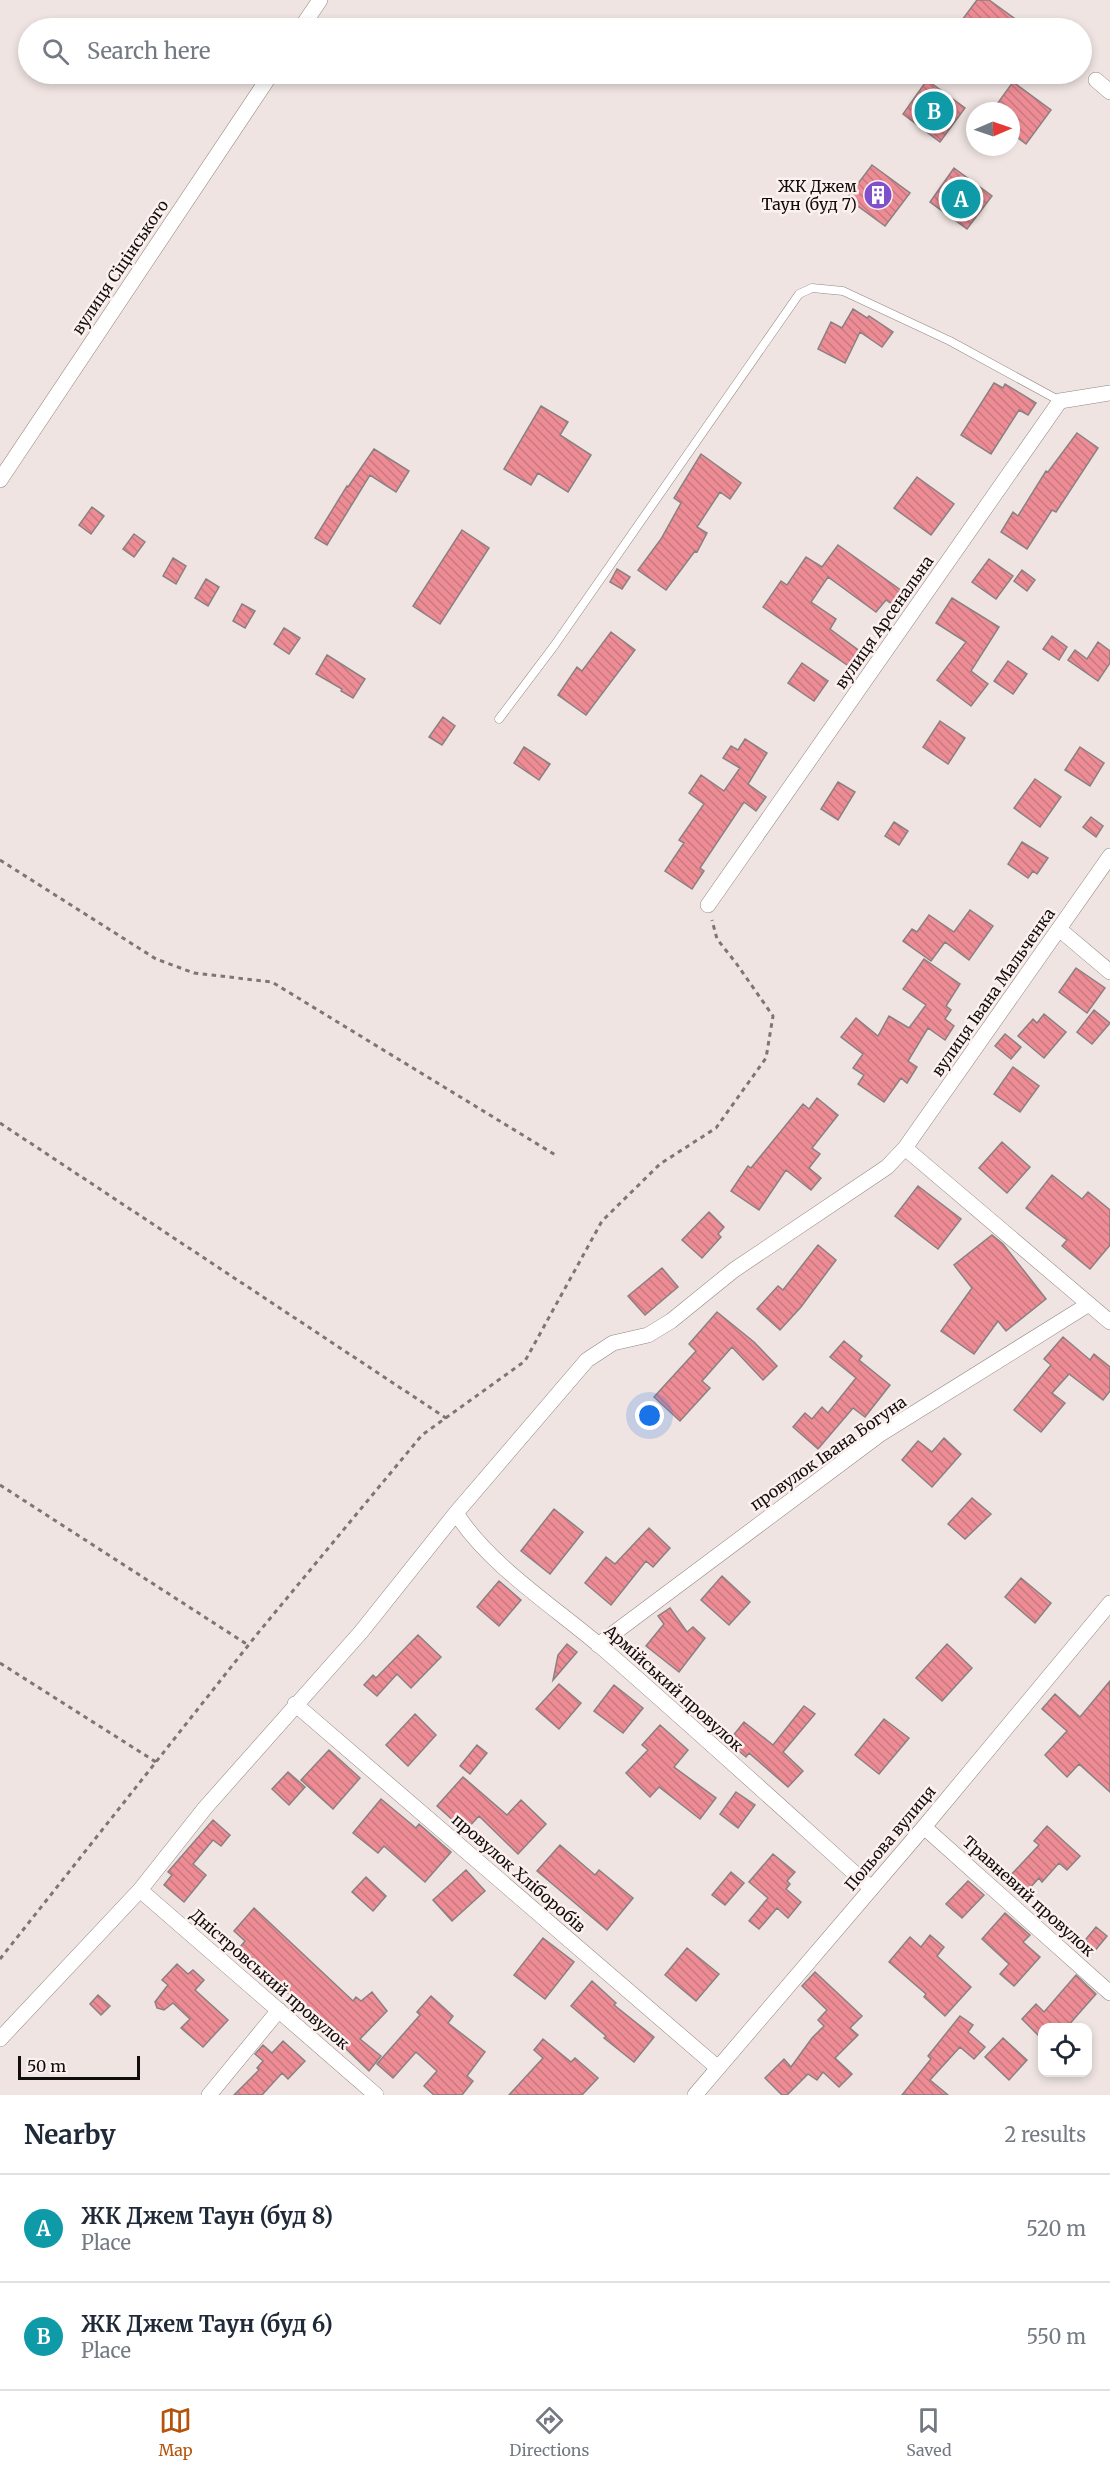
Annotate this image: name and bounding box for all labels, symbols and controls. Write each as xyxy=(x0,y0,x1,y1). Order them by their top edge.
search box xyxy=(18,18,1092,84)
icon: search xyxy=(39,35,72,68)
text: Search here xyxy=(87,37,210,65)
pin: B xyxy=(914,88,954,134)
north arrow xyxy=(966,102,1020,156)
place label: ЖК Джем Таун (буд 7) xyxy=(761,176,857,214)
pin: A xyxy=(942,176,980,222)
building icon: ЖК Джем Таун (буд 7) xyxy=(862,179,894,211)
street label: вулиця Сіцінського xyxy=(67,196,173,338)
street label: вулиця Арсенальна xyxy=(830,551,938,693)
street label: вулиця Івана Мальченка xyxy=(927,904,1059,1080)
street label: провулок Івана Богуна xyxy=(746,1391,910,1515)
your location xyxy=(635,1401,664,1430)
street label: Армійський провулок xyxy=(600,1620,747,1755)
street label: Польова вулиця xyxy=(840,1781,940,1895)
street label: провулок Хліборобів xyxy=(448,1810,590,1936)
street label: Травневий провулок xyxy=(959,1832,1099,1960)
street label: Дністровський провулок xyxy=(186,1904,354,2054)
map controls xyxy=(1038,2023,1092,2077)
button: locate xyxy=(1038,2023,1092,2077)
scale bar xyxy=(18,2053,140,2080)
text: 50 m xyxy=(27,2056,66,2076)
text: Nearby xyxy=(24,2118,116,2151)
text: 2 results xyxy=(1004,2122,1086,2147)
text: ЖК Джем Таун (буд 8) xyxy=(81,2202,333,2230)
text: A xyxy=(36,2216,51,2241)
text: 520 m xyxy=(1026,2216,1086,2241)
text: Place xyxy=(81,2230,131,2255)
text: ЖК Джем Таун (буд 6) xyxy=(81,2310,333,2338)
text: B xyxy=(37,2324,50,2349)
text: 550 m xyxy=(1027,2324,1086,2349)
text: Place xyxy=(81,2338,131,2363)
tab: Map xyxy=(158,2404,193,2460)
tab: Directions xyxy=(509,2404,589,2460)
tab: Saved xyxy=(906,2404,952,2460)

